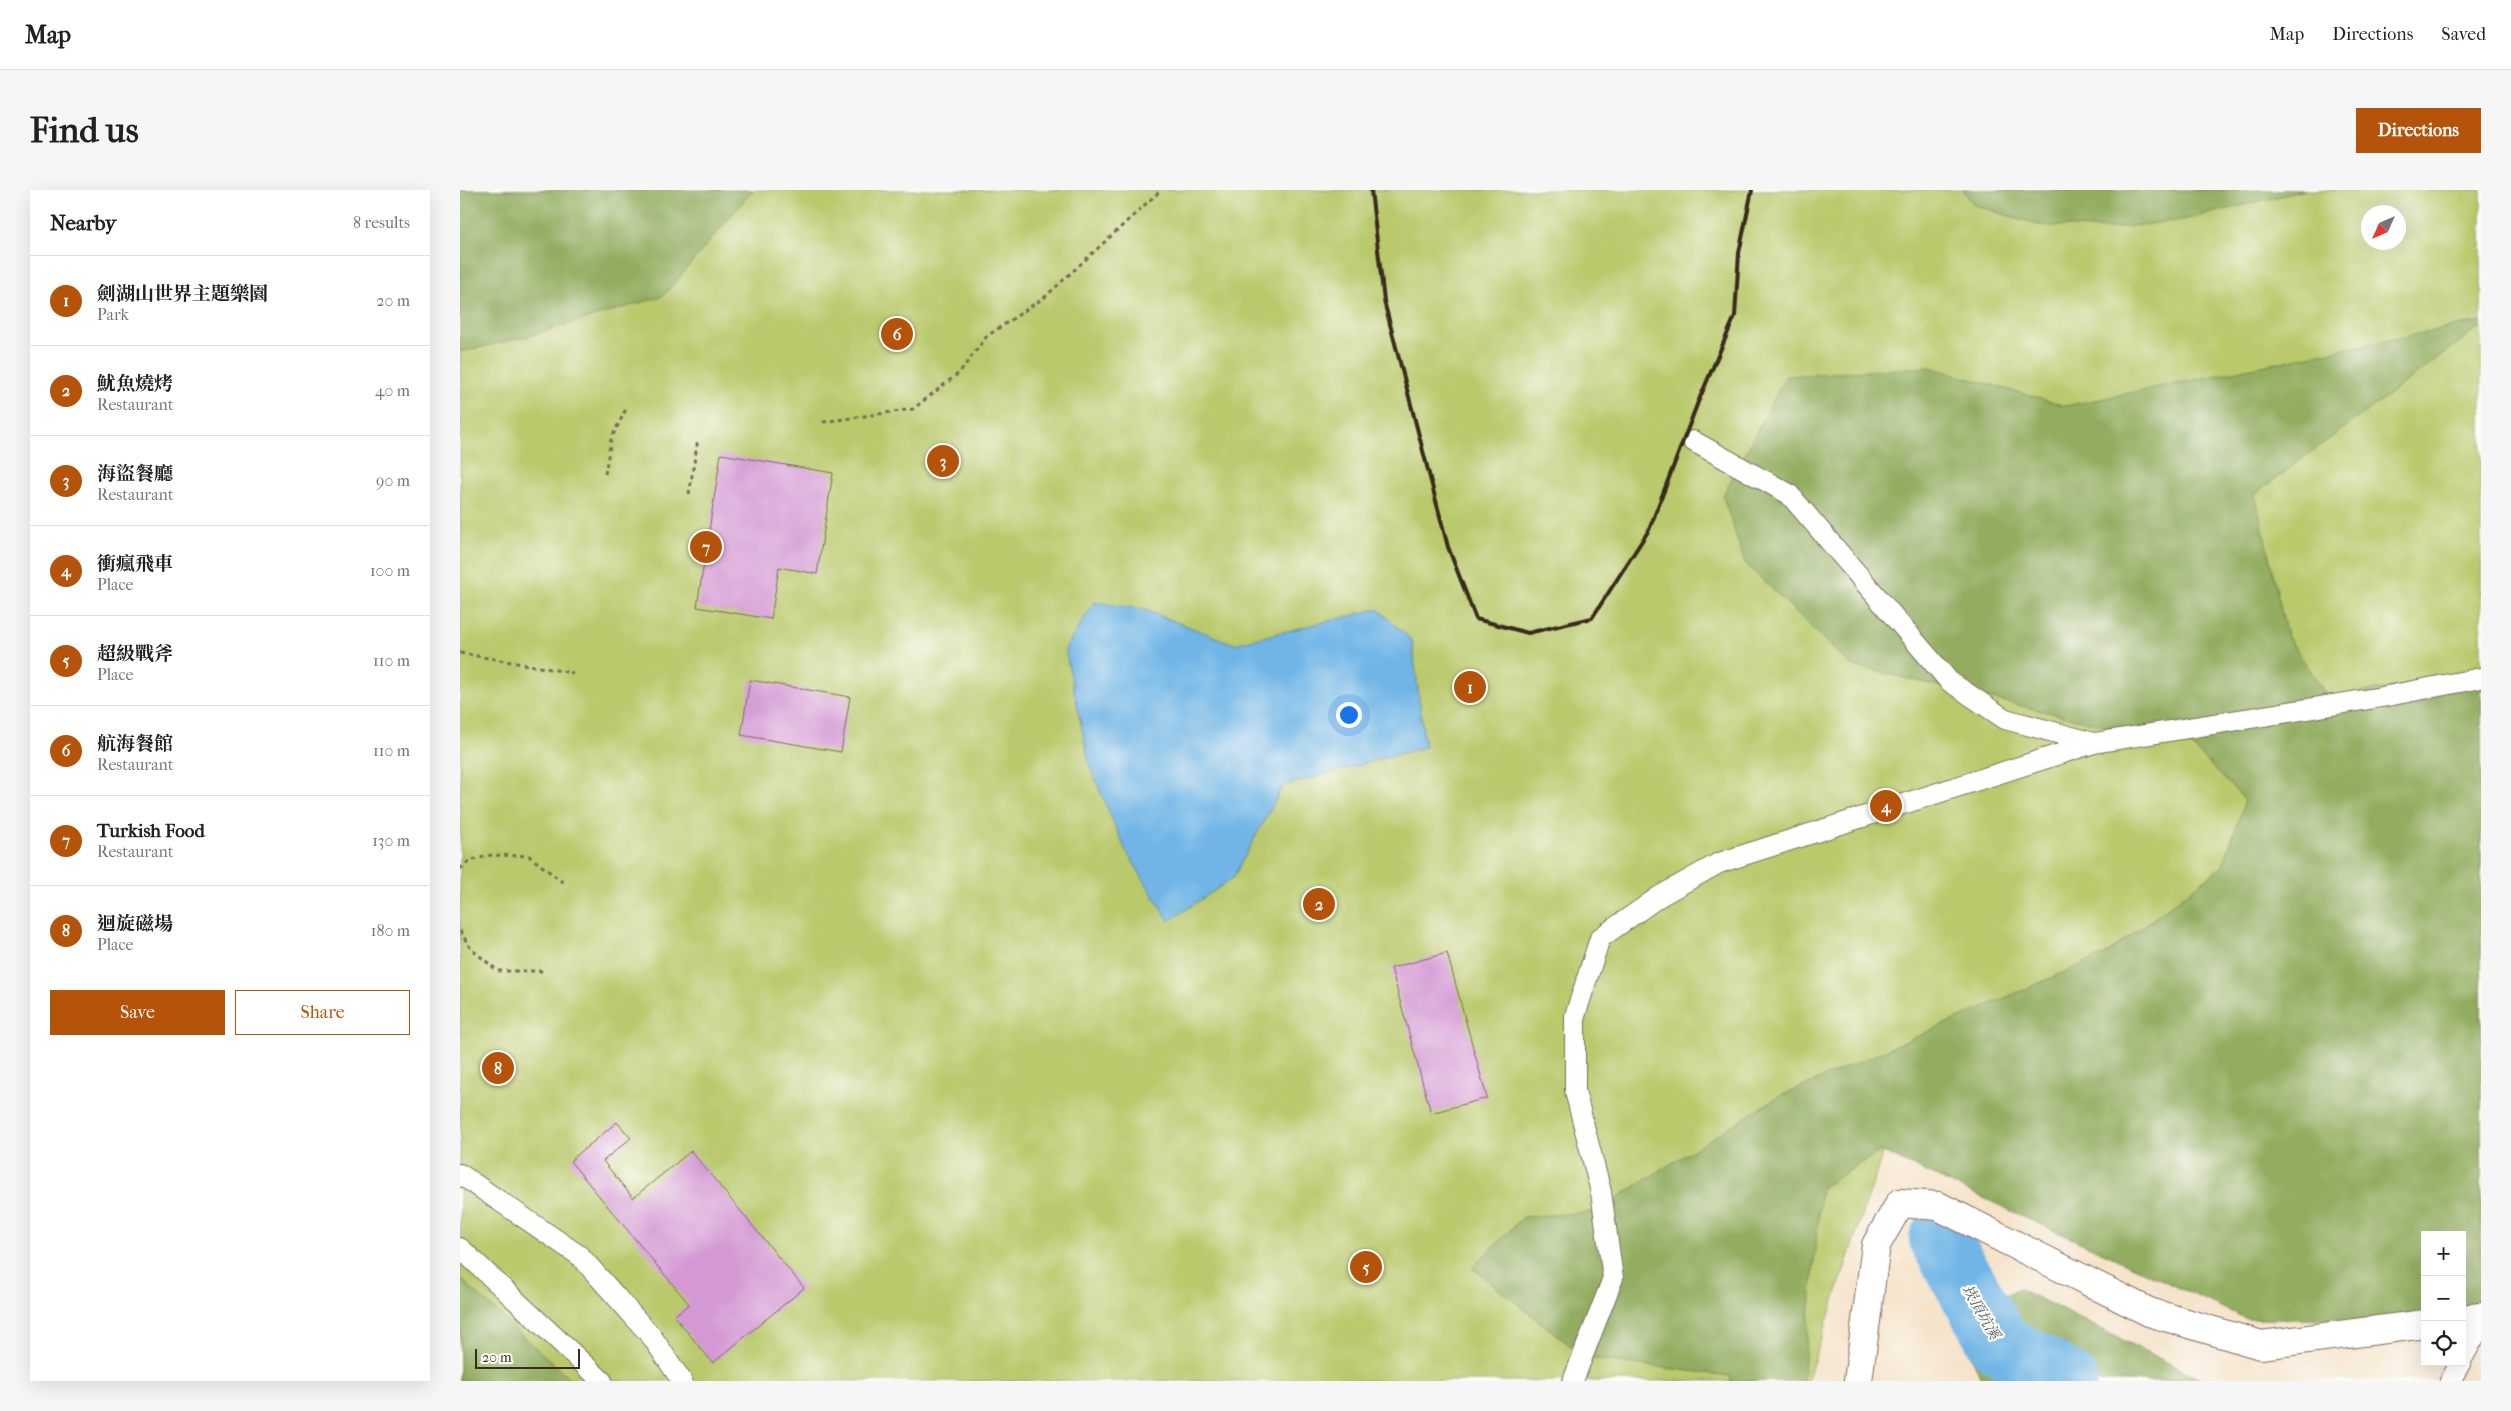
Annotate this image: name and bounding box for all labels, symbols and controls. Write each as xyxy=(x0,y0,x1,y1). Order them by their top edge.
text: Map xyxy=(25,21,71,49)
text: Map xyxy=(2270,24,2304,45)
text: Directions xyxy=(2332,24,2413,45)
text: Saved xyxy=(2441,24,2486,45)
button: Directions xyxy=(2356,108,2481,153)
text: Find us xyxy=(30,110,139,151)
north arrow xyxy=(2361,205,2406,250)
text: Nearby xyxy=(50,211,116,235)
text: 8 results xyxy=(353,213,410,232)
text: 劍湖山世界主題樂園 xyxy=(97,283,268,305)
text: 1 xyxy=(63,291,69,310)
text: 20 m xyxy=(376,291,410,310)
text: Park xyxy=(97,305,129,324)
pin: 6 xyxy=(881,315,913,353)
text: 魷魚燒烤 xyxy=(97,373,173,395)
text: 2 xyxy=(62,381,70,400)
text: 40 m xyxy=(375,381,410,400)
text: Restaurant xyxy=(97,395,173,414)
pin: 3 xyxy=(927,442,959,480)
text: 海盜餐廳 xyxy=(97,463,173,485)
text: 3 xyxy=(63,471,69,490)
text: 90 m xyxy=(376,471,410,490)
text: Restaurant xyxy=(97,485,173,504)
pin: 7 xyxy=(690,528,722,566)
text: 衝瘋飛車 xyxy=(97,553,173,575)
text: 4 xyxy=(61,561,71,580)
text: 100 m xyxy=(370,561,410,580)
text: Place xyxy=(97,575,133,594)
text: 超級戰斧 xyxy=(97,643,173,665)
text: 5 xyxy=(63,651,69,670)
text: 110 m xyxy=(373,651,410,670)
text: Place xyxy=(97,665,133,684)
pin: 1 xyxy=(1454,668,1486,706)
your location xyxy=(1336,702,1362,728)
text: 航海餐館 xyxy=(97,733,173,755)
text: 6 xyxy=(62,741,70,760)
text: 110 m xyxy=(373,741,410,760)
text: Restaurant xyxy=(97,755,173,774)
pin: 4 xyxy=(1870,787,1902,825)
text: Turkish Food xyxy=(97,820,205,842)
text: 7 xyxy=(62,831,70,850)
text: 130 m xyxy=(372,831,410,850)
text: Restaurant xyxy=(97,842,173,861)
pin: 2 xyxy=(1303,885,1335,923)
text: 迴旋磁場 xyxy=(97,913,173,935)
text: 8 xyxy=(62,921,70,940)
text: 180 m xyxy=(371,921,410,940)
text: Place xyxy=(97,935,133,954)
button: Save xyxy=(50,990,225,1035)
button: Share xyxy=(235,990,410,1035)
pin: 8 xyxy=(482,1049,514,1087)
map controls xyxy=(2421,1231,2466,1366)
button: + xyxy=(2421,1231,2466,1276)
pin: 5 xyxy=(1350,1248,1382,1286)
button: − xyxy=(2421,1276,2466,1321)
water label: 崁頂坑溪 xyxy=(1958,1282,2005,1344)
button: locate xyxy=(2421,1321,2466,1366)
scale bar xyxy=(475,1346,580,1369)
text: 20 m xyxy=(482,1349,512,1366)

